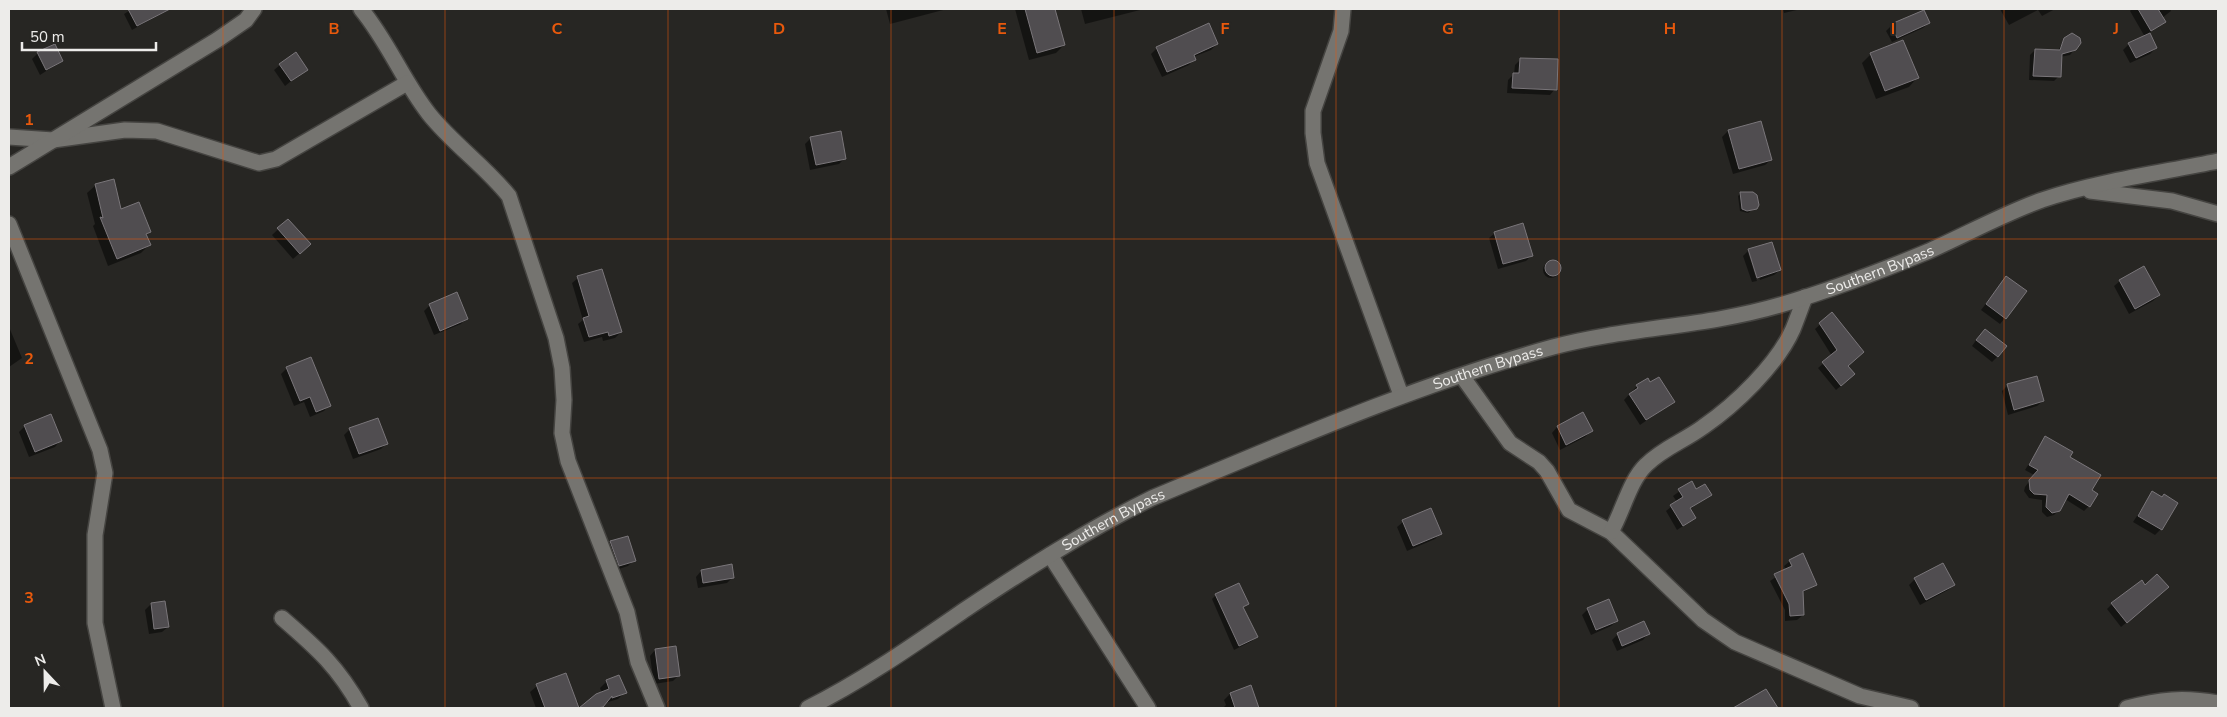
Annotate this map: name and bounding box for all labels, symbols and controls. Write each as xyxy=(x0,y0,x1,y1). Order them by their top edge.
text: B xyxy=(328,18,340,40)
text: C xyxy=(552,18,563,40)
text: D xyxy=(773,18,785,40)
text: E xyxy=(997,18,1007,40)
text: F xyxy=(1221,18,1230,40)
text: G xyxy=(1442,18,1454,40)
text: H xyxy=(1664,18,1676,40)
text: I xyxy=(1891,18,1895,40)
text: J xyxy=(2112,18,2119,40)
scale bar xyxy=(22,20,156,52)
text: 50 m xyxy=(30,27,65,47)
text: 1 xyxy=(24,109,34,131)
street label: Southern Bypass xyxy=(1823,240,1937,300)
street label: Southern Bypass xyxy=(1430,340,1545,394)
text: 2 xyxy=(24,348,34,370)
street label: Southern Bypass xyxy=(1058,484,1168,556)
text: 3 xyxy=(24,587,34,609)
north arrow xyxy=(20,647,70,697)
text: N xyxy=(32,650,49,671)

